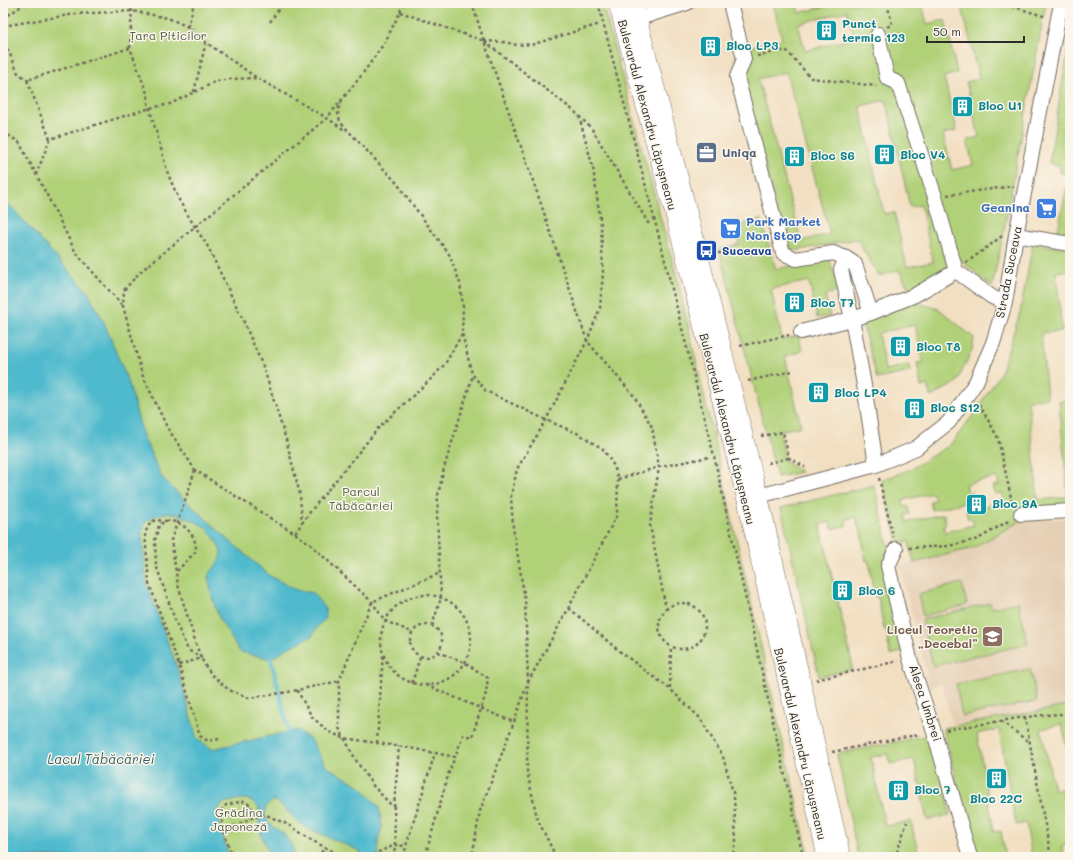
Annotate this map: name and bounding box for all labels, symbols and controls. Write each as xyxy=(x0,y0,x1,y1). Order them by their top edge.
place label: Punct termic 123 xyxy=(842,15,905,45)
street label: Bulevardul Alexandru Lăpușneanu xyxy=(615,18,681,212)
building icon: Punct termic 123 xyxy=(813,18,839,44)
scale bar xyxy=(927,18,1024,44)
text: 50 m xyxy=(933,23,961,39)
park label: Țara Piticilor xyxy=(129,27,207,43)
building icon: Bloc LP3 xyxy=(697,33,723,59)
place label: Bloc LP3 xyxy=(726,37,778,53)
building icon: Bloc U1 xyxy=(949,93,975,119)
place label: Bloc U1 xyxy=(978,97,1022,113)
office icon: Uniqa xyxy=(693,140,719,166)
building icon: Bloc V4 xyxy=(872,142,898,168)
building icon: Bloc S6 xyxy=(781,143,807,169)
place label: Uniqa xyxy=(722,144,757,160)
place label: Bloc V4 xyxy=(900,146,946,162)
place label: Bloc S6 xyxy=(810,147,855,163)
supermarket icon: Geanina xyxy=(1033,195,1059,221)
place label: Geanina xyxy=(981,199,1030,215)
place label: Park Market Non Stop xyxy=(746,213,821,243)
supermarket icon: Park Market Non Stop xyxy=(717,216,743,242)
street label: Strada Suceava xyxy=(991,224,1025,319)
bus stop icon: Suceava xyxy=(693,238,719,264)
place label: Suceava xyxy=(722,242,772,258)
building icon: Bloc T7 xyxy=(781,290,807,316)
place label: Bloc T7 xyxy=(810,294,854,310)
street label: Bulevardul Alexandru Lăpușneanu xyxy=(696,331,760,526)
building icon: Bloc T8 xyxy=(887,334,913,360)
place label: Bloc T8 xyxy=(916,338,961,354)
building icon: Bloc LP4 xyxy=(805,380,831,406)
place label: Bloc LP4 xyxy=(834,384,887,400)
building icon: Bloc S12 xyxy=(902,395,928,421)
place label: Bloc S12 xyxy=(930,399,980,415)
park label: Parcul Tăbăcăriei xyxy=(329,483,393,513)
building icon: Bloc 9A xyxy=(963,491,989,517)
place label: Bloc 9A xyxy=(992,495,1038,511)
building icon: Bloc 6 xyxy=(829,578,855,604)
place label: Bloc 6 xyxy=(858,582,895,598)
place label: Liceul Teoretic „Decebal” xyxy=(887,621,978,651)
school or university icon: Liceul Teoretic „Decebal” xyxy=(980,624,1006,650)
street label: Bulevardul Alexandru Lăpușneanu xyxy=(771,646,831,841)
street label: Aleea Umbrei xyxy=(906,662,946,743)
water label: Lacul Tăbăcăriei xyxy=(47,750,155,767)
building icon: Bloc 22C xyxy=(983,765,1009,791)
building icon: Bloc 7 xyxy=(886,777,912,803)
place label: Bloc 7 xyxy=(914,781,951,797)
place label: Bloc 22C xyxy=(970,790,1022,806)
park label: Grădina Japoneză xyxy=(211,804,267,834)

